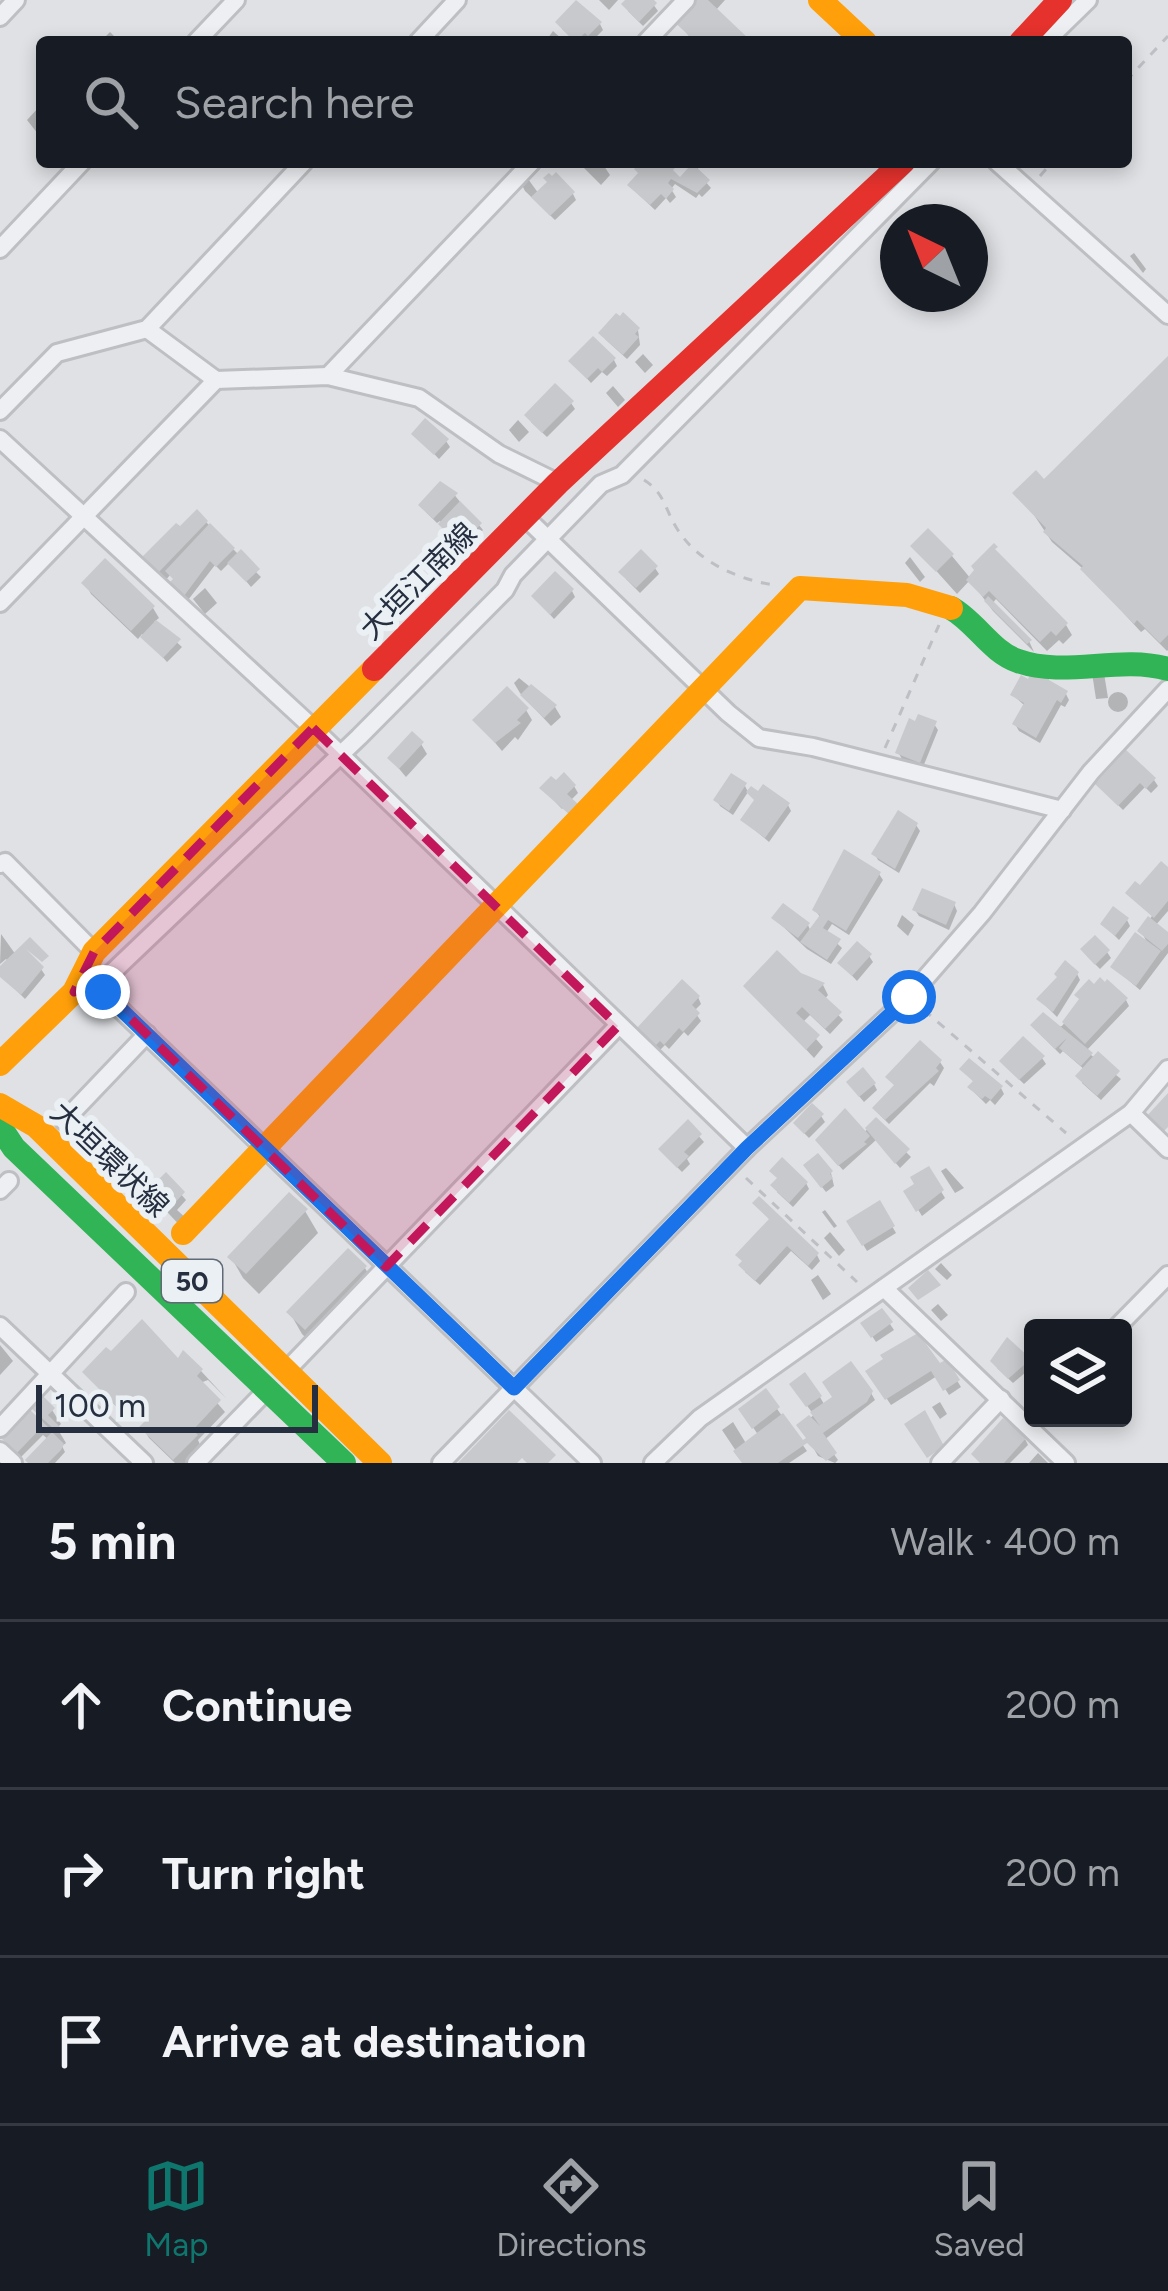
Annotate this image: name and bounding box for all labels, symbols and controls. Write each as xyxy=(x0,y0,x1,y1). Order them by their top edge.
search box xyxy=(36,36,1132,168)
icon: search xyxy=(78,69,144,135)
text: Search here xyxy=(174,75,414,129)
north arrow xyxy=(880,204,988,312)
street label: 大垣江南線 xyxy=(352,515,484,647)
route end xyxy=(76,965,130,1019)
route start xyxy=(882,970,936,1024)
street label: 大垣環状線 xyxy=(43,1094,177,1224)
road number: 50 xyxy=(162,1260,222,1302)
map controls xyxy=(1024,1319,1132,1427)
button: layers xyxy=(1024,1319,1132,1427)
scale bar xyxy=(36,1379,318,1432)
text: 100 m xyxy=(54,1386,146,1425)
text: 5 min xyxy=(48,1511,177,1572)
text: Walk · 400 m xyxy=(891,1518,1120,1565)
icon: ahead xyxy=(48,1672,114,1738)
text: Continue xyxy=(162,1678,352,1732)
text: 200 m xyxy=(1005,1681,1120,1728)
icon: right xyxy=(48,1840,114,1906)
text: Turn right xyxy=(162,1846,365,1900)
text: 200 m xyxy=(1005,1849,1120,1896)
icon: arrive xyxy=(48,2008,114,2074)
text: Arrive at destination xyxy=(162,2014,586,2068)
tab: Map xyxy=(143,2153,209,2264)
tab: Directions xyxy=(496,2153,647,2264)
tab: Saved xyxy=(934,2153,1025,2264)

